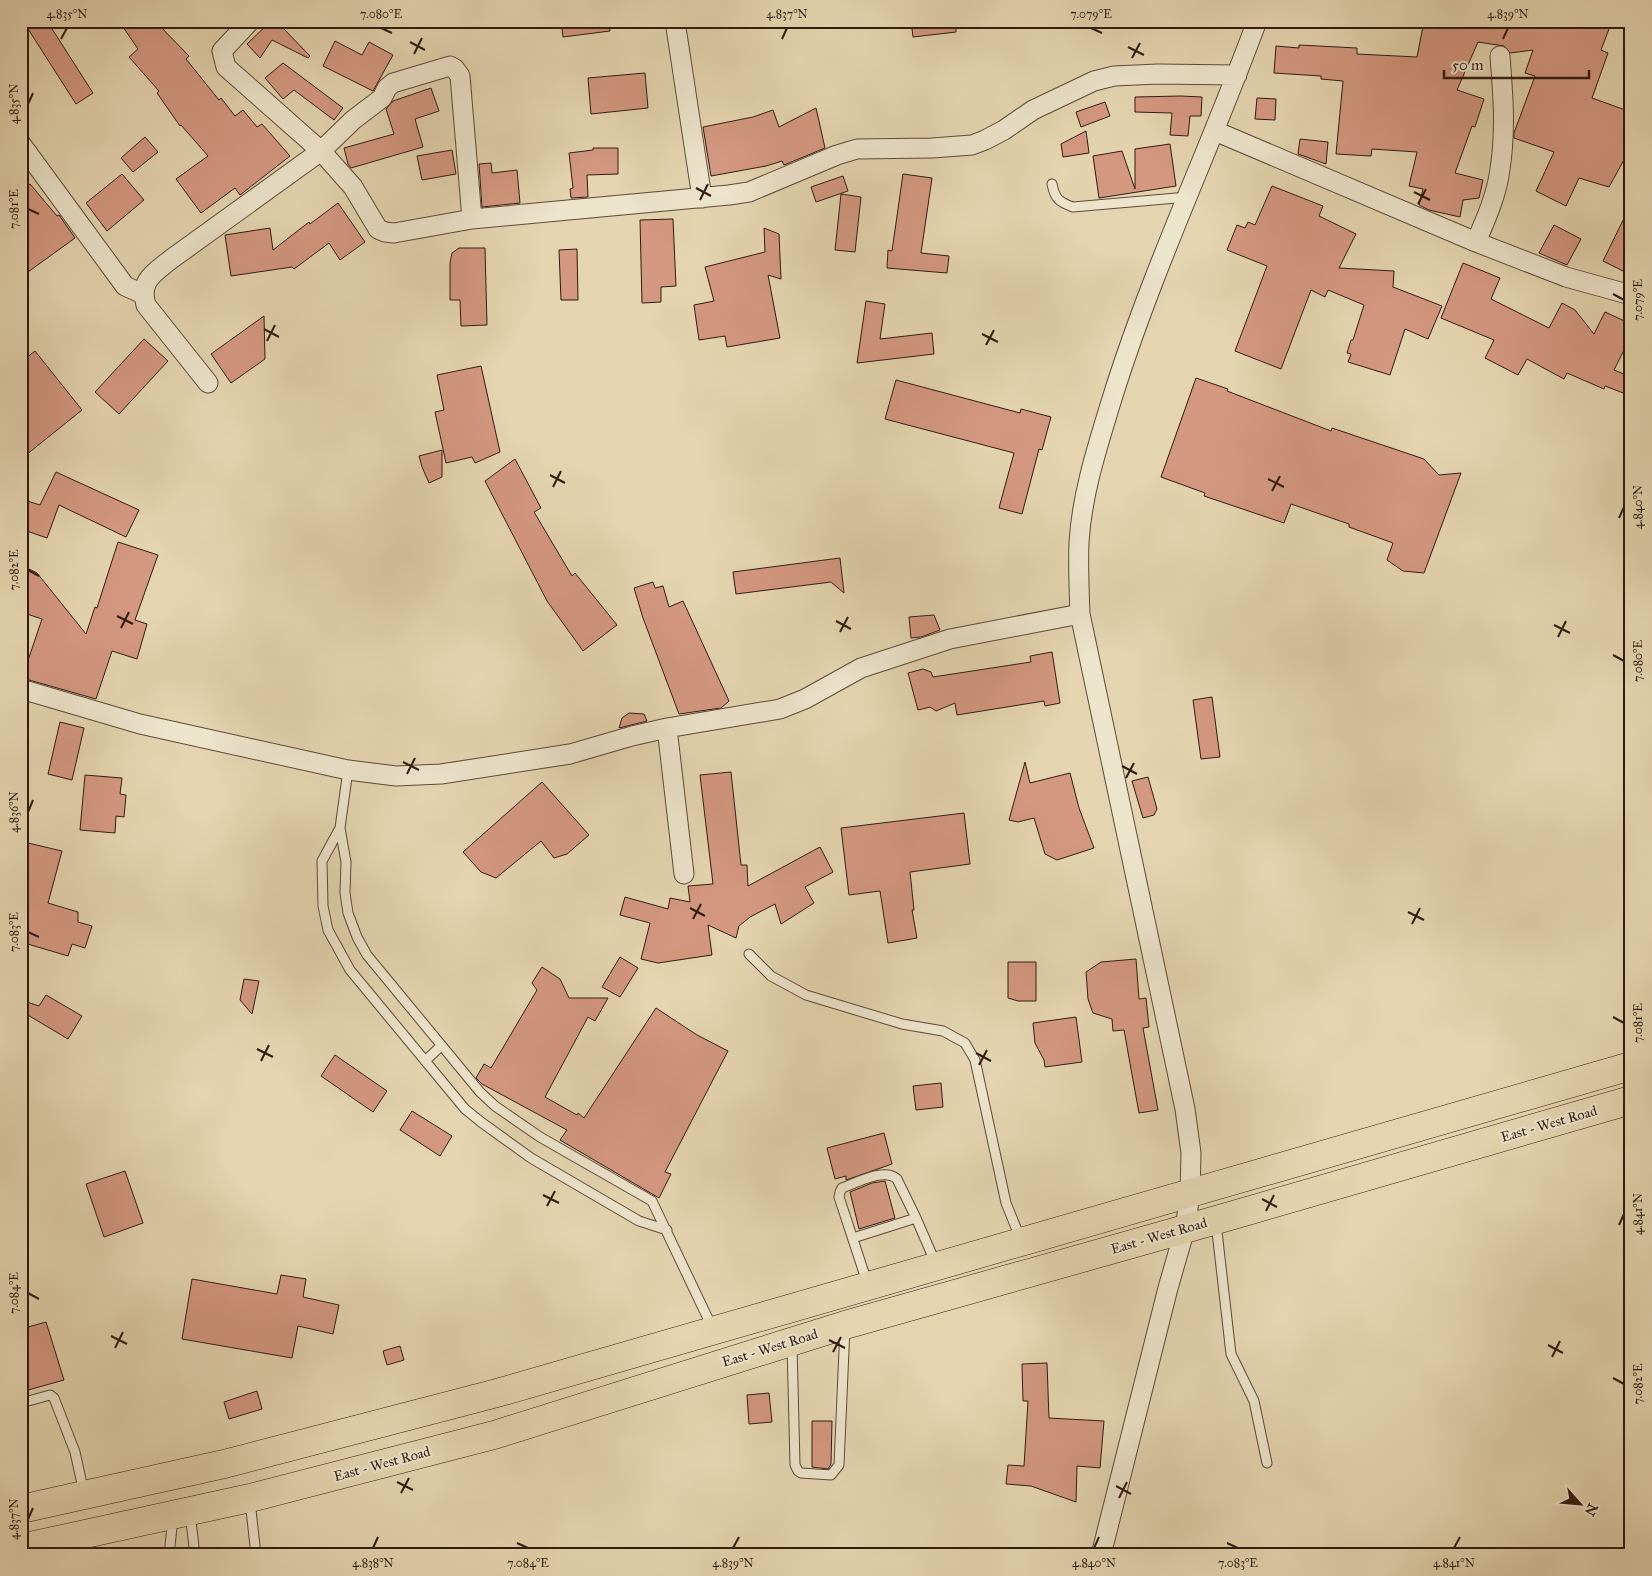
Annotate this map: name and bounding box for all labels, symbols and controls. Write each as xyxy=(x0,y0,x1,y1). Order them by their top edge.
text: 4.835°N xyxy=(47,7,87,21)
text: 7.080°E xyxy=(360,7,402,21)
text: 4.837°N xyxy=(766,7,808,21)
text: 7.079°E xyxy=(1070,7,1112,21)
text: 4.839°N xyxy=(1487,7,1529,21)
scale bar xyxy=(1444,48,1590,80)
text: 50 m xyxy=(1452,56,1484,74)
text: 4.835°N xyxy=(7,84,21,124)
text: 7.081°E xyxy=(7,189,21,229)
text: 7.079°E xyxy=(1631,279,1645,321)
text: 4.840°N xyxy=(1631,485,1645,529)
text: 7.082°E xyxy=(7,549,21,590)
text: 7.080°E xyxy=(1631,640,1645,682)
text: 4.836°N xyxy=(7,791,21,833)
text: 7.083°E xyxy=(7,912,21,952)
text: 7.081°E xyxy=(1631,1003,1645,1043)
street label: East - West Road xyxy=(1499,1102,1599,1146)
text: 4.841°N xyxy=(1631,1193,1645,1235)
street label: East - West Road xyxy=(1109,1214,1209,1258)
text: 7.084°E xyxy=(7,1272,21,1314)
street label: East - West Road xyxy=(720,1325,820,1371)
text: 7.082°E xyxy=(1631,1363,1645,1404)
street label: East - West Road xyxy=(332,1443,432,1485)
north arrow xyxy=(1554,1478,1604,1528)
text: 4.837°N xyxy=(7,1498,21,1540)
text: N xyxy=(1581,1501,1601,1519)
text: 4.838°N xyxy=(352,1556,394,1570)
text: 7.084°E xyxy=(507,1556,549,1570)
text: 4.839°N xyxy=(712,1556,754,1570)
text: 4.840°N xyxy=(1072,1556,1116,1570)
text: 7.083°E xyxy=(1218,1556,1258,1570)
text: 4.841°N xyxy=(1433,1556,1475,1570)

